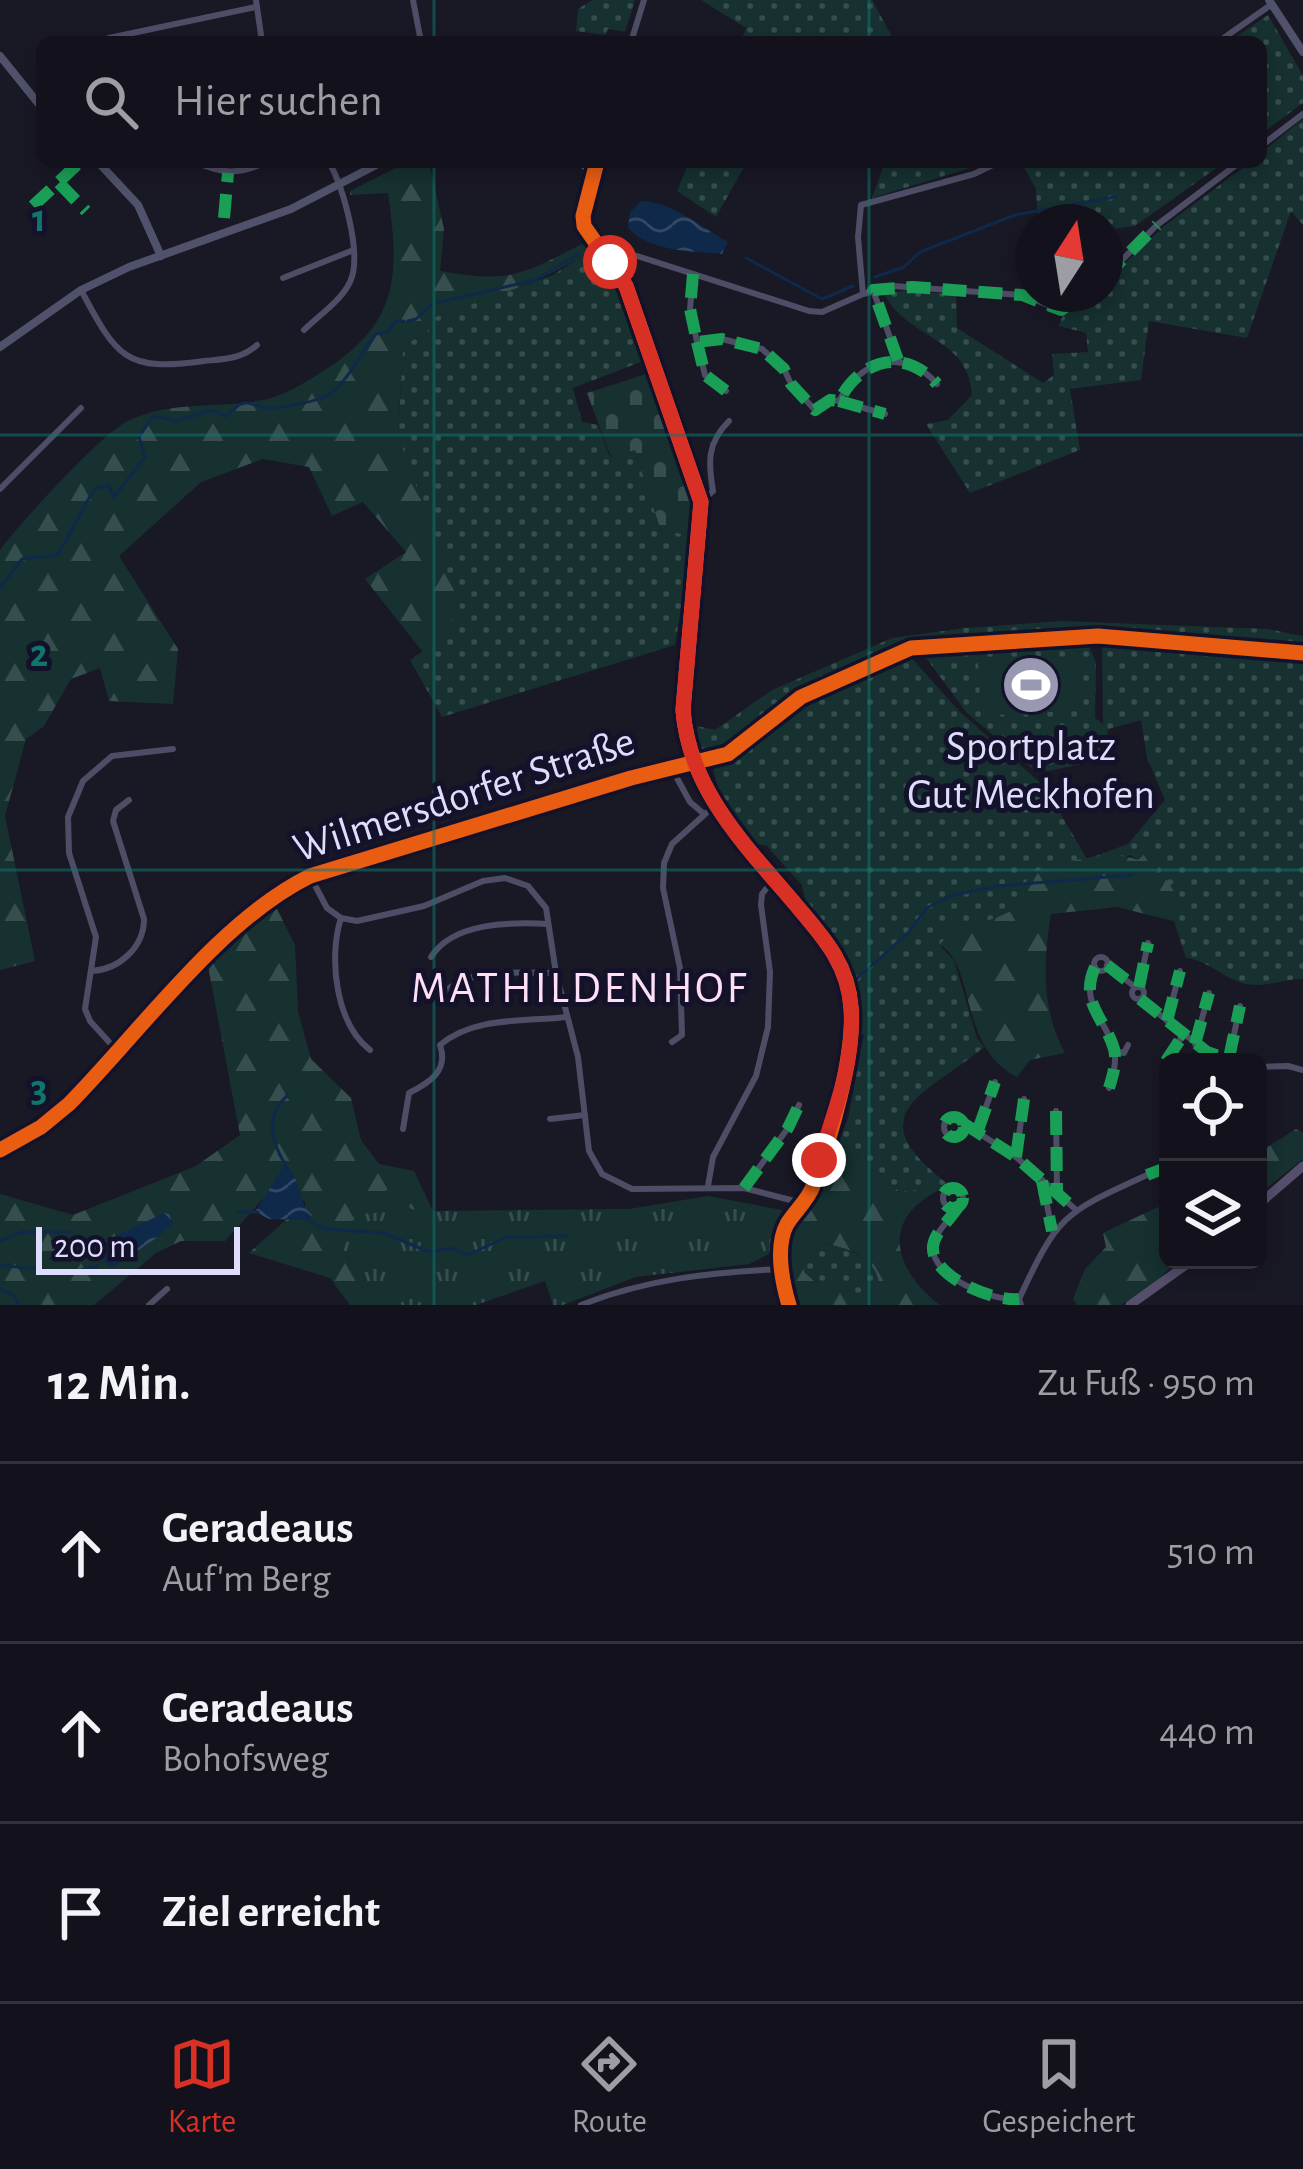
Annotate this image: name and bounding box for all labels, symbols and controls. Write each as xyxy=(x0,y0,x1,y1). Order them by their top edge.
search box xyxy=(36,36,1267,168)
icon: search xyxy=(78,69,144,135)
text: Hier suchen xyxy=(174,79,383,124)
text: 1 xyxy=(32,200,46,239)
north arrow xyxy=(1015,204,1123,312)
route start xyxy=(583,235,637,289)
text: 2 xyxy=(30,635,48,674)
sports icon: Sportplatz Gut Meckhofen xyxy=(1000,654,1062,716)
street label: Wilmersdorfer Straße xyxy=(288,720,640,870)
place label: Sportplatz Gut Meckhofen xyxy=(907,726,1155,816)
district label: MATHILDENHOF xyxy=(411,966,749,1011)
map controls xyxy=(1159,1053,1267,1269)
button: locate xyxy=(1159,1053,1267,1161)
text: 3 xyxy=(31,1070,47,1109)
route end xyxy=(792,1133,846,1187)
button: layers xyxy=(1159,1161,1267,1269)
scale bar xyxy=(36,1221,240,1274)
text: 200 m xyxy=(54,1231,136,1264)
text: 12 Min. xyxy=(48,1358,191,1409)
text: Zu Fuß · 950 m xyxy=(1037,1364,1255,1403)
text: Geradeaus xyxy=(162,1506,354,1551)
icon: ahead xyxy=(48,1520,114,1586)
text: 510 m xyxy=(1167,1533,1255,1572)
text: Auf'm Berg xyxy=(162,1560,331,1599)
text: Geradeaus xyxy=(162,1686,354,1731)
icon: ahead xyxy=(48,1700,114,1766)
text: 440 m xyxy=(1159,1713,1255,1752)
text: Bohofsweg xyxy=(162,1740,329,1779)
icon: arrive xyxy=(48,1880,114,1946)
text: Ziel erreicht xyxy=(162,1890,380,1935)
tab: Karte xyxy=(168,2031,236,2143)
tab: Route xyxy=(572,2031,647,2143)
tab: Gespeichert xyxy=(982,2031,1135,2143)

